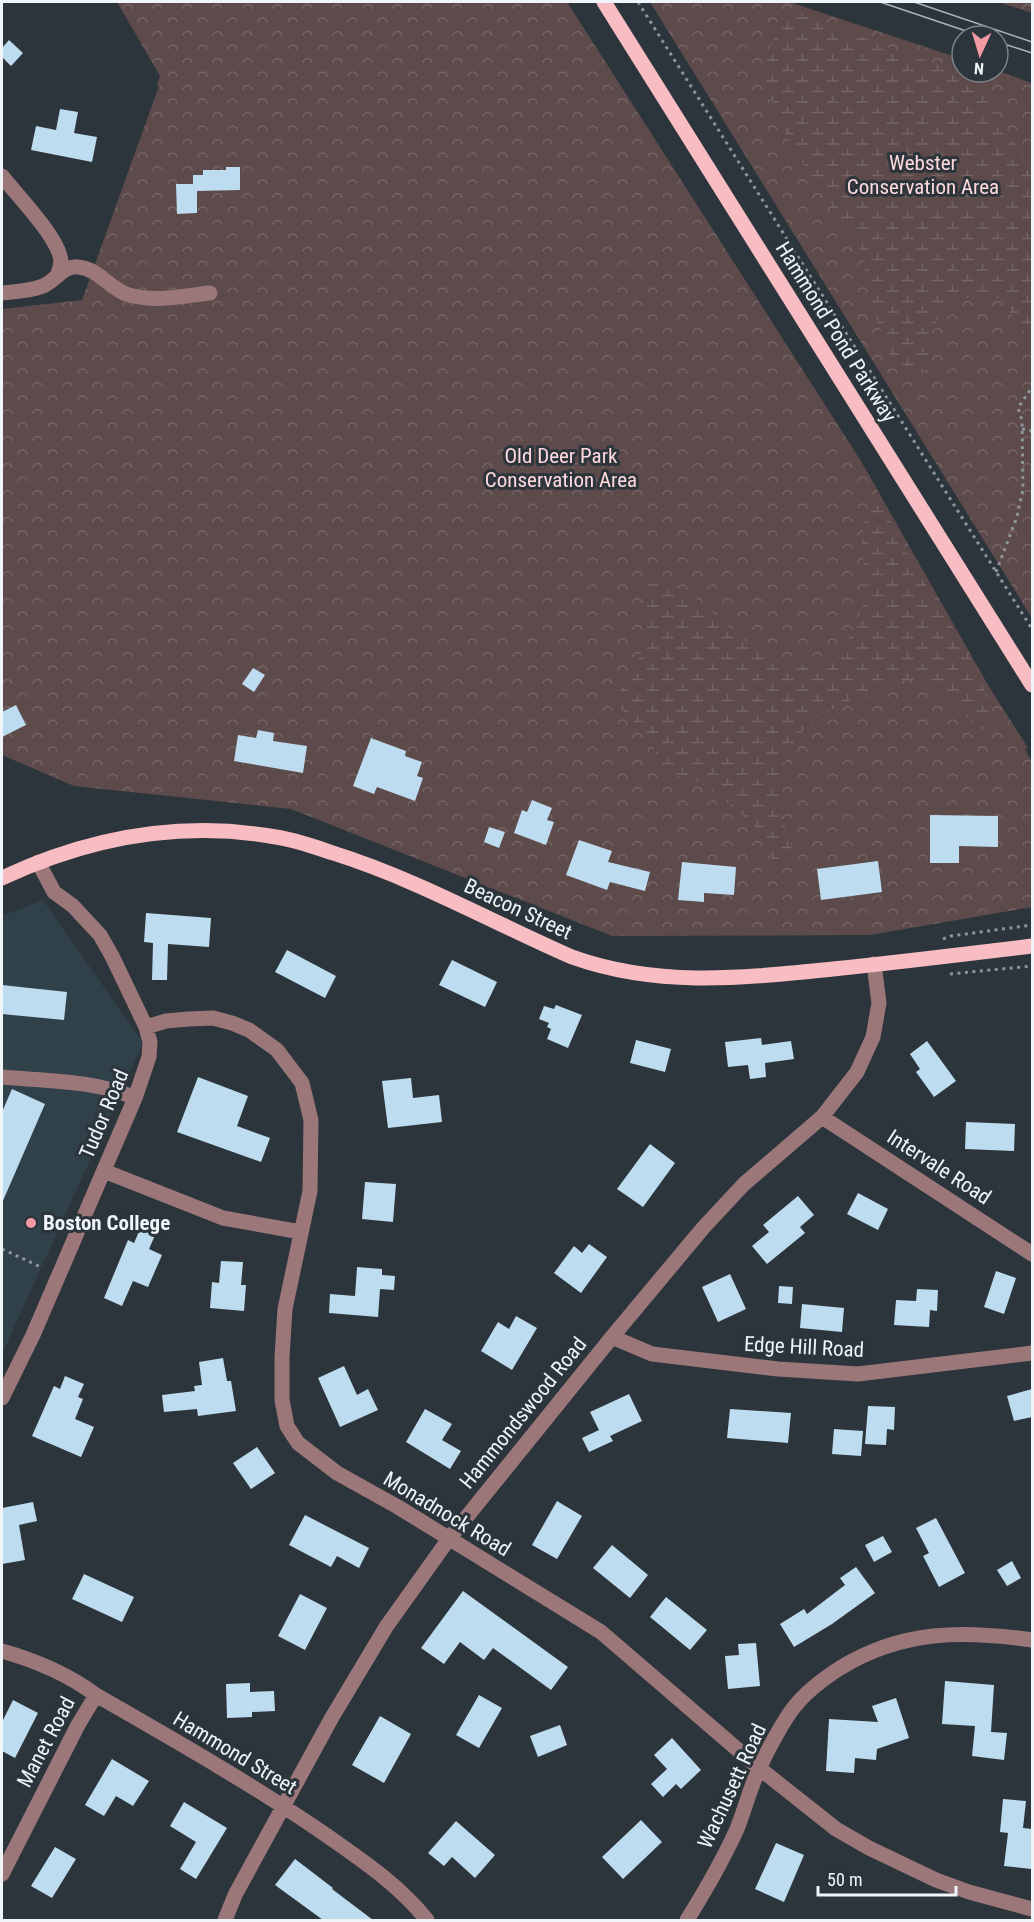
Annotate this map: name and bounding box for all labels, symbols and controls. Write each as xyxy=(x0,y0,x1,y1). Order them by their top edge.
north arrow xyxy=(950,24,1010,84)
text: N xyxy=(973,59,985,78)
park label: Webster Conservation Area xyxy=(847,151,999,199)
street label: Hammond Pond Parkway xyxy=(771,238,901,427)
park label: Old Deer Park Conservation Area xyxy=(485,444,637,492)
street label: Beacon Street xyxy=(460,874,576,944)
street label: Tudor Road xyxy=(75,1066,133,1162)
street label: Intervale Road xyxy=(883,1125,995,1209)
place label: Boston College xyxy=(43,1211,170,1235)
marker: Boston College xyxy=(24,1216,38,1230)
street label: Edge Hill Road xyxy=(743,1332,865,1362)
street label: Hammondswood Road xyxy=(455,1333,591,1493)
street label: Monadnock Road xyxy=(379,1467,515,1561)
street label: Manet Road xyxy=(12,1693,80,1791)
street label: Hammond Street xyxy=(169,1707,301,1799)
street label: Wachusett Road xyxy=(693,1720,771,1852)
scale bar xyxy=(818,1859,956,1897)
text: 50 m xyxy=(827,1869,862,1890)

